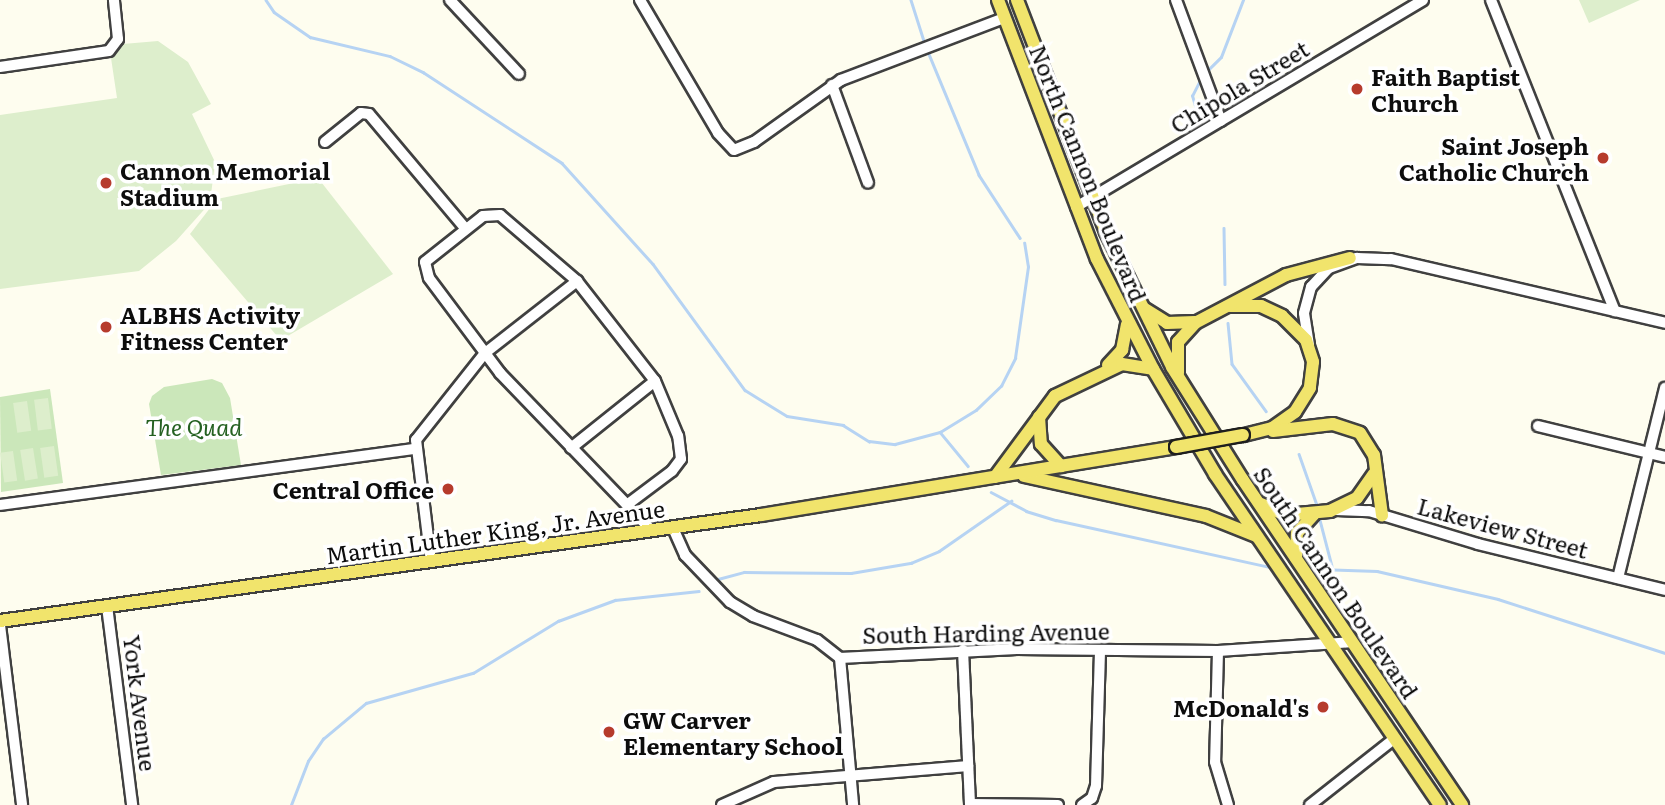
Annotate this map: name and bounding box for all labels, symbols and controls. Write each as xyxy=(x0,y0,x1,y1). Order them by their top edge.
street label: Chipola Street xyxy=(1165,34,1313,138)
street label: North Cannon Boulevard xyxy=(1025,40,1153,306)
place label: Faith Baptist Church xyxy=(1371,62,1520,116)
marker: Faith Baptist Church xyxy=(1349,81,1365,97)
place label: Saint Joseph Catholic Church xyxy=(1399,131,1589,185)
marker: Saint Joseph Catholic Church xyxy=(1595,150,1611,166)
place label: Cannon Memorial Stadium xyxy=(120,156,330,210)
marker: Cannon Memorial Stadium xyxy=(98,175,114,191)
place label: ALBHS Activity Fitness Center xyxy=(120,300,300,354)
marker: ALBHS Activity Fitness Center xyxy=(98,319,114,335)
park label: The Quad xyxy=(145,412,243,440)
street label: South Cannon Boulevard xyxy=(1249,461,1425,703)
place label: Central Office xyxy=(273,475,434,503)
marker: Central Office xyxy=(440,481,456,497)
street label: Lakeview Street xyxy=(1415,491,1591,563)
street label: Martin Luther King, Jr. Avenue xyxy=(324,494,666,568)
street label: South Harding Avenue xyxy=(862,616,1110,648)
street label: York Avenue xyxy=(119,633,163,773)
place label: McDonald's xyxy=(1173,693,1309,721)
marker: McDonald's xyxy=(1315,699,1331,715)
place label: GW Carver Elementary School xyxy=(623,705,843,759)
marker: GW Carver Elementary School xyxy=(601,724,617,740)

